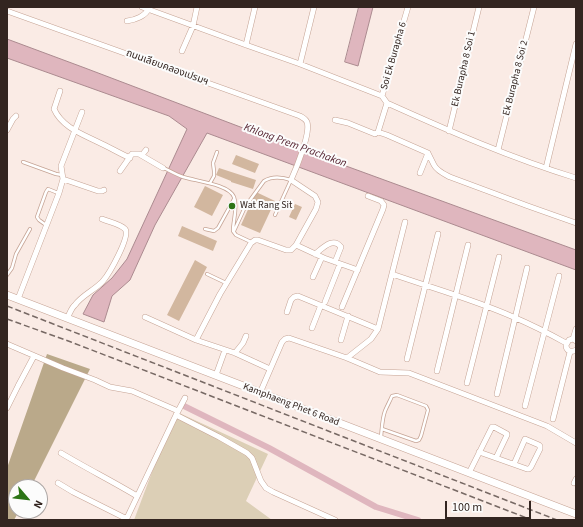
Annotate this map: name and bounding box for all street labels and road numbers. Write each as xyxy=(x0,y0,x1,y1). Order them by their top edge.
street label: Soi Ek Burapha 6 xyxy=(379,21,409,91)
street label: Ek Burapha 8 Soi 1 xyxy=(449,30,479,108)
street label: Ek Burapha 8 Soi 2 xyxy=(501,39,531,117)
street label: ถนนเลียบคลองเปรมฯ xyxy=(124,48,210,88)
street label: Kamphaeng Phet 6 Road xyxy=(241,381,341,429)

